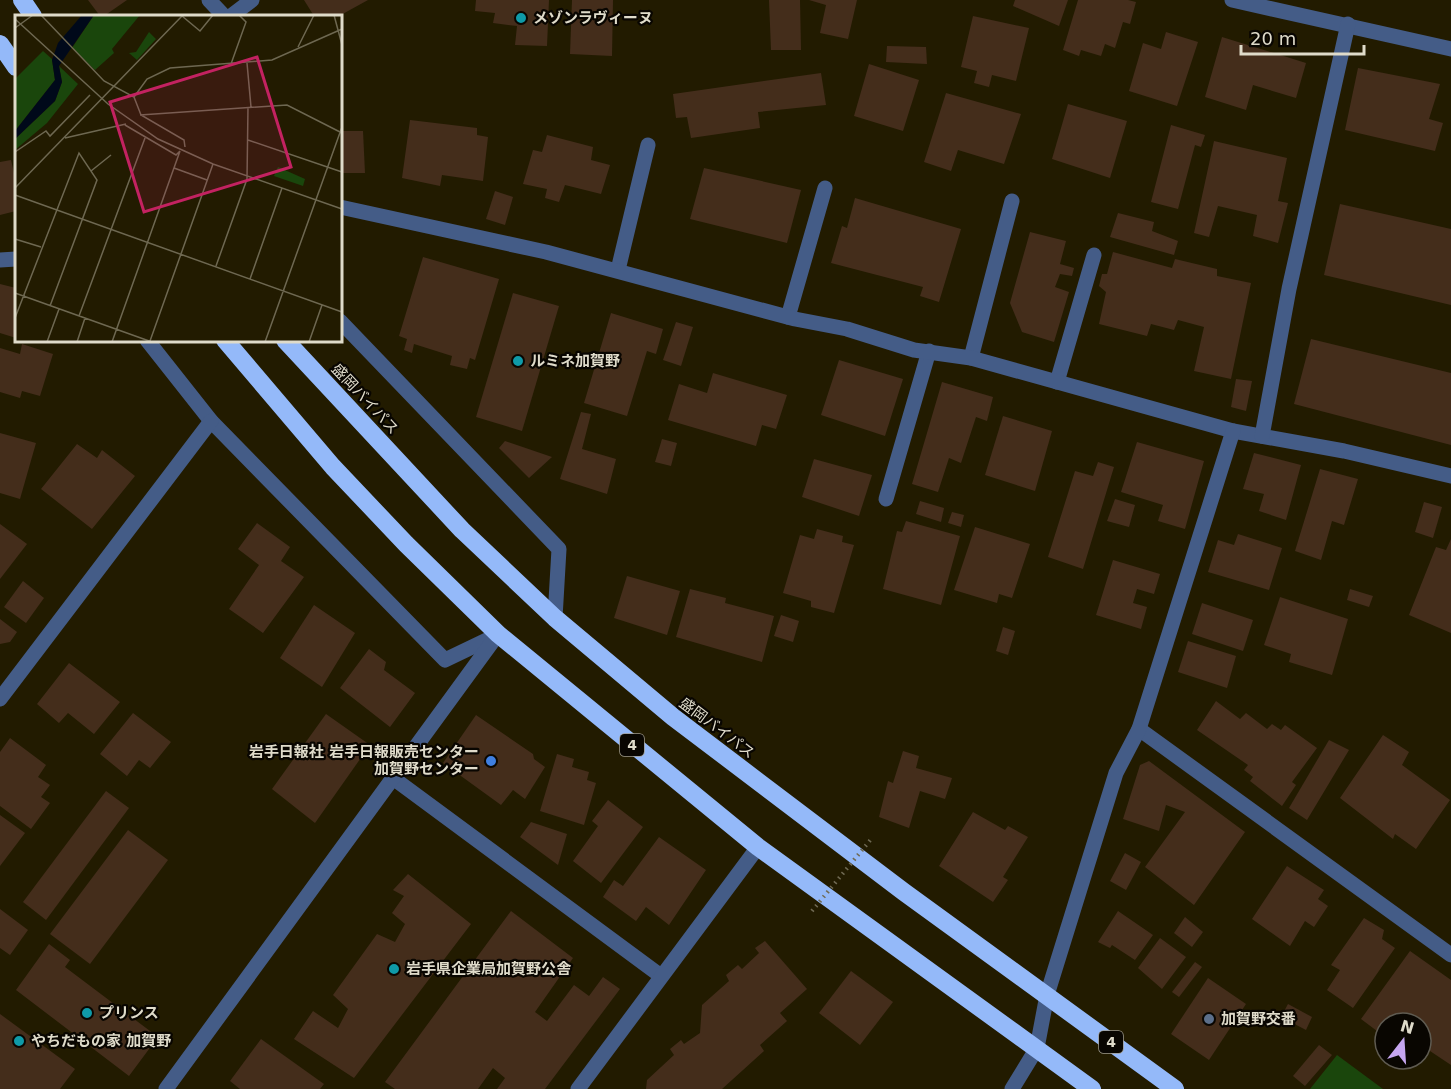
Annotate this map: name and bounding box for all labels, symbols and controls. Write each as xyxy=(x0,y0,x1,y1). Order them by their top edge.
place label: メゾンラヴィーヌ xyxy=(533,9,653,27)
marker: メゾンラヴィーヌ xyxy=(514,11,528,25)
inset map xyxy=(15,15,342,342)
scale bar xyxy=(1241,18,1364,56)
text: 20 m xyxy=(1250,28,1296,49)
place label: ルミネ加賀野 xyxy=(530,352,620,370)
marker: ルミネ加賀野 xyxy=(511,354,525,368)
street label: 盛岡バイパス xyxy=(328,360,402,438)
street label: 盛岡バイパス xyxy=(676,694,758,762)
road number: 4 xyxy=(620,734,644,756)
place label: 岩手日報社 岩手日報販売センター 加賀野センター xyxy=(249,743,479,778)
marker: 岩手日報社 岩手日報販売センター 加賀野センター xyxy=(484,754,498,768)
place label: 岩手県企業局加賀野公舎 xyxy=(406,960,572,978)
marker: 岩手県企業局加賀野公舎 xyxy=(387,962,401,976)
place label: プリンス xyxy=(99,1004,159,1022)
marker: プリンス xyxy=(80,1006,94,1020)
place label: 加賀野交番 xyxy=(1221,1010,1296,1028)
north arrow xyxy=(1373,1011,1433,1071)
marker: 加賀野交番 xyxy=(1202,1012,1216,1026)
text: N xyxy=(1398,1016,1416,1038)
road number: 4 xyxy=(1099,1031,1123,1053)
place label: やちだもの家 加賀野 xyxy=(31,1032,171,1050)
marker: やちだもの家 加賀野 xyxy=(12,1034,26,1048)

